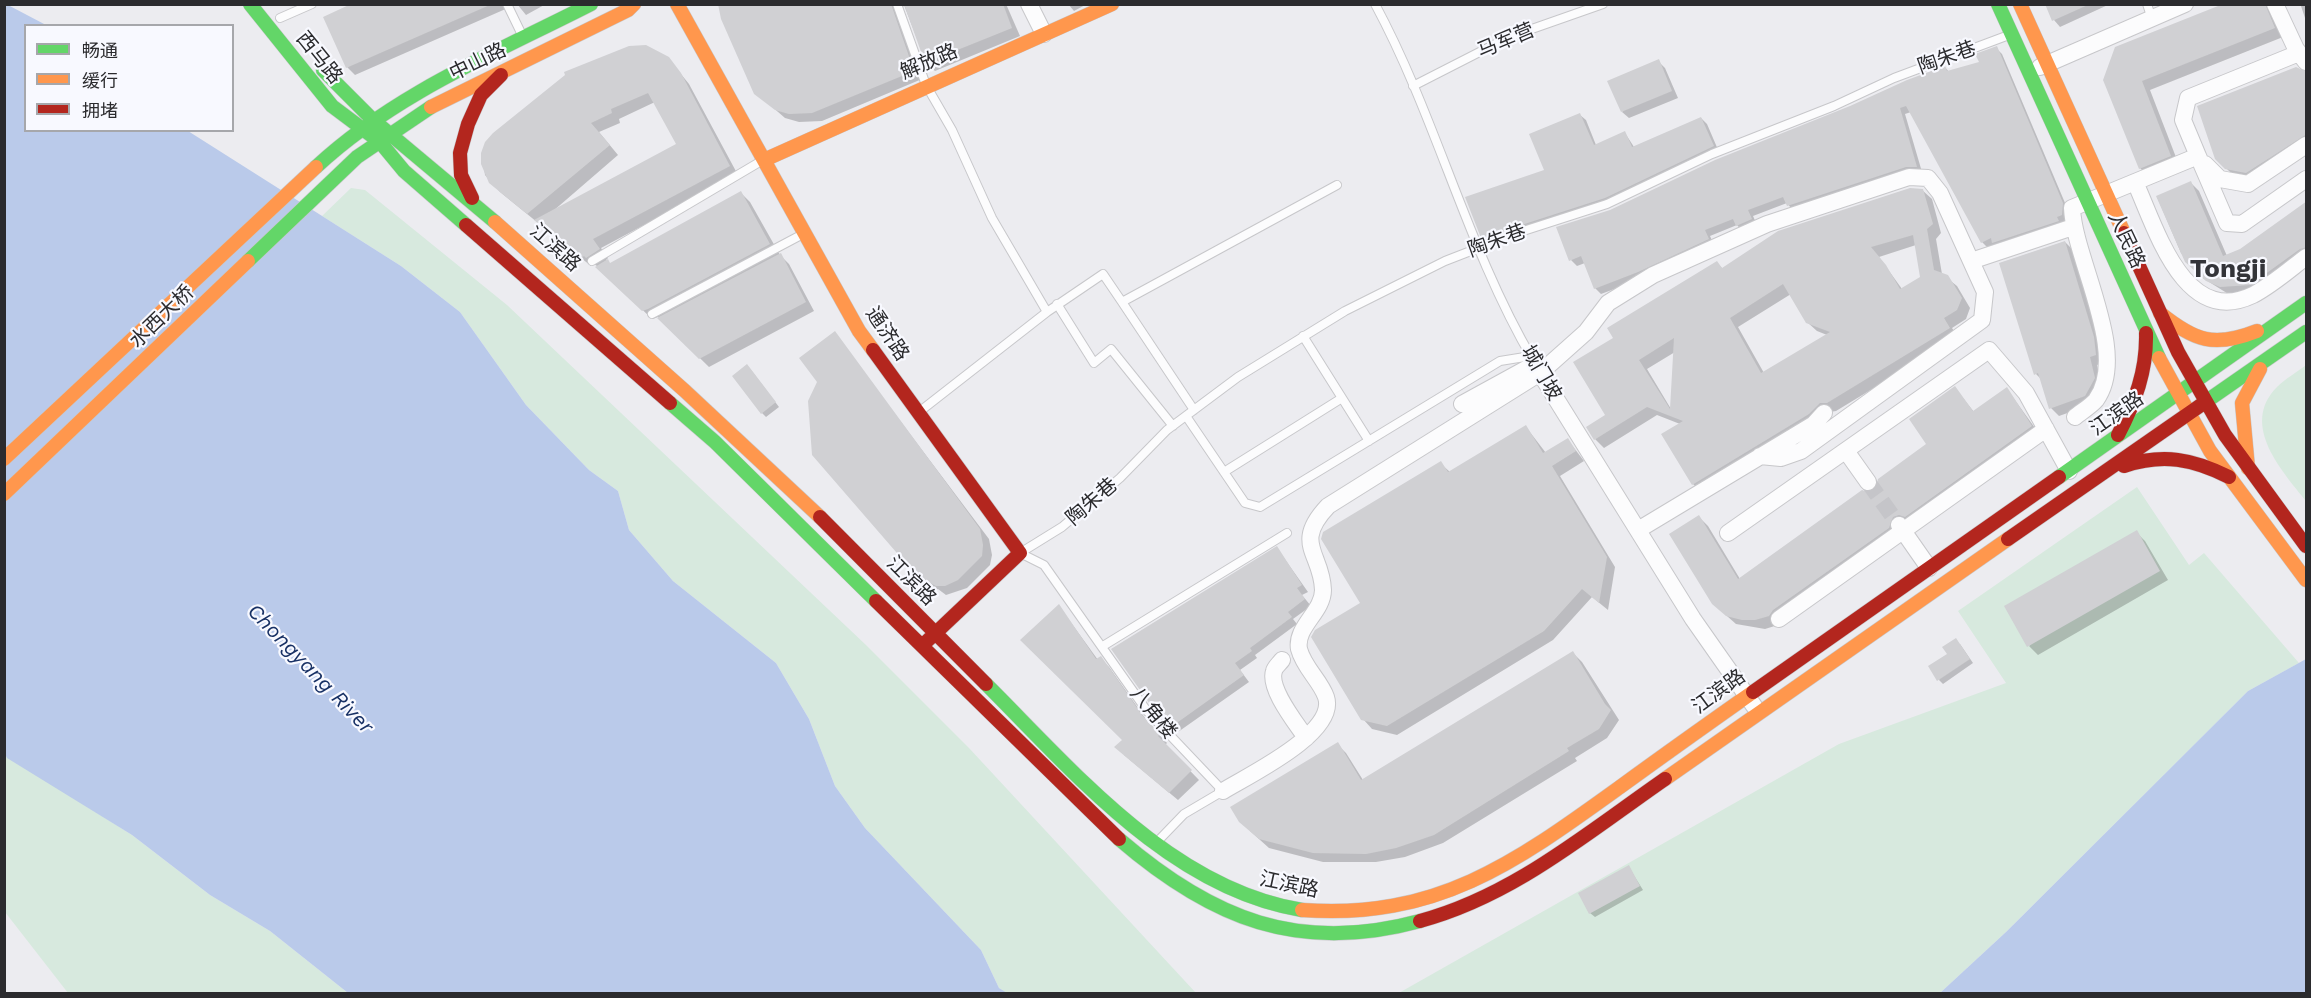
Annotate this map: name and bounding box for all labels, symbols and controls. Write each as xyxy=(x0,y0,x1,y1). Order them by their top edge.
street label: 马军营 xyxy=(1474,18,1538,64)
legend xyxy=(24,24,234,132)
street label: 西马路 xyxy=(291,27,347,89)
street label: 陶朱巷 xyxy=(1915,36,1979,80)
street label: 中山路 xyxy=(446,38,510,86)
street label: 解放路 xyxy=(897,39,961,85)
text: 畅通 xyxy=(82,40,118,61)
text: 缓行 xyxy=(82,70,118,91)
text: 拥堵 xyxy=(82,100,118,121)
street label: 人民路 xyxy=(2102,208,2150,272)
street label: 江滨路 xyxy=(525,219,585,277)
street label: 陶朱巷 xyxy=(1465,219,1529,263)
district label: Tongji xyxy=(2190,253,2266,285)
street label: 水西大桥 xyxy=(125,281,199,353)
street label: 通济路 xyxy=(860,302,914,366)
street label: 城门坡 xyxy=(1516,341,1566,405)
street label: 江滨路 xyxy=(2086,387,2148,441)
street label: 陶朱巷 xyxy=(1061,473,1123,531)
street label: 江滨路 xyxy=(881,551,941,611)
water label: Chongyang River xyxy=(242,599,378,739)
street label: 江滨路 xyxy=(1688,665,1750,719)
street label: 八角楼 xyxy=(1125,682,1181,744)
street label: 江滨路 xyxy=(1257,867,1321,903)

